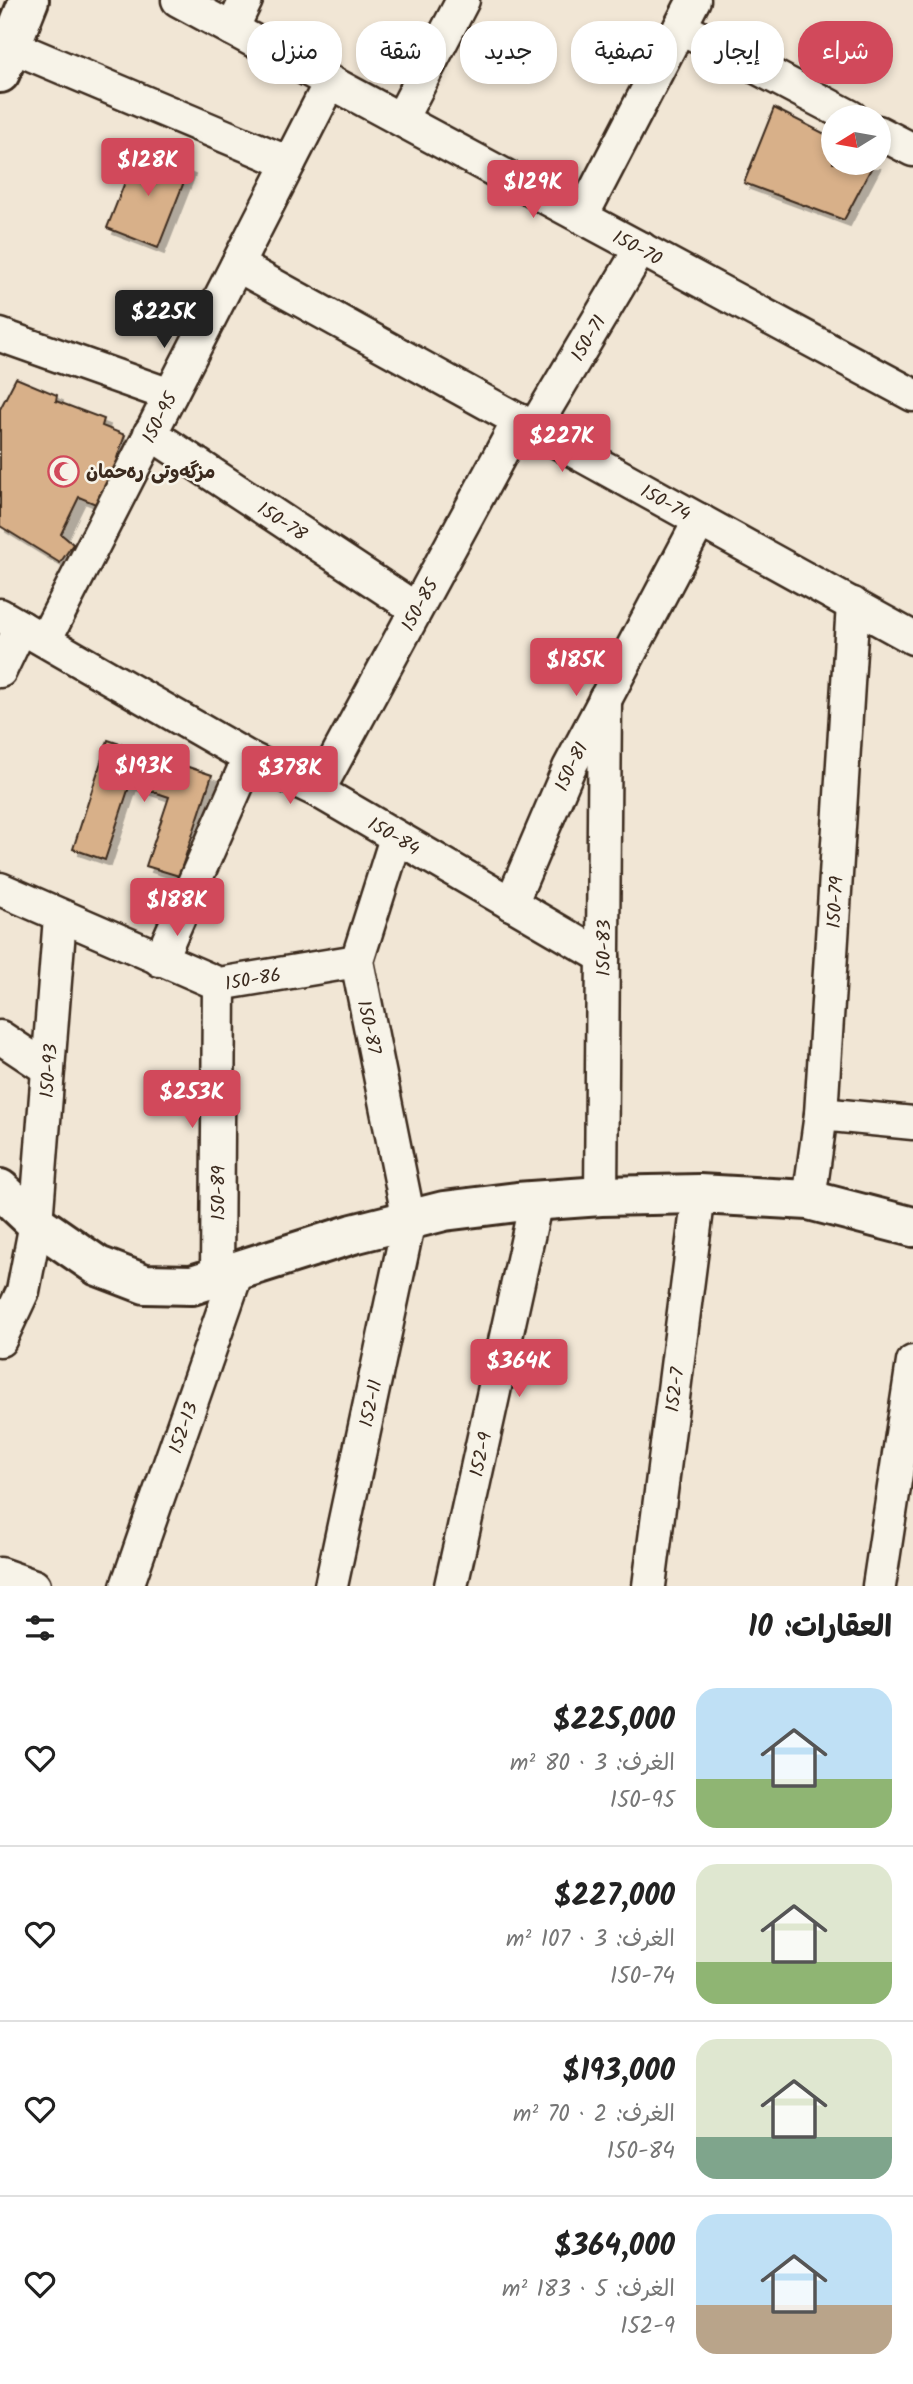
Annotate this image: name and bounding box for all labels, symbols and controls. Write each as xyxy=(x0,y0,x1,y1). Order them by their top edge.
chip: منزل xyxy=(247,21,342,84)
chip: شقة xyxy=(356,21,446,84)
chip: جديد xyxy=(460,21,557,84)
chip: تصفية xyxy=(571,21,677,84)
chip: إيجار xyxy=(691,21,784,84)
chip: شراء xyxy=(798,21,893,84)
north arrow xyxy=(821,105,891,175)
map controls xyxy=(821,105,891,175)
pin: $128K xyxy=(99,138,197,198)
text: $128K xyxy=(117,143,179,179)
pin: $129K xyxy=(484,160,582,220)
text: $129K xyxy=(503,165,563,201)
street label: 150-70 xyxy=(607,223,667,275)
pin: $225K xyxy=(115,290,213,350)
text: $225K xyxy=(131,295,197,331)
street label: 150-71 xyxy=(564,310,615,368)
street label: 150-95 xyxy=(135,386,187,449)
pin: $227K xyxy=(513,414,611,474)
text: $227K xyxy=(529,419,595,455)
mosque icon: مزگەوتی رەحمان xyxy=(46,454,80,488)
place label: مزگەوتی رەحمان xyxy=(86,458,215,488)
street label: 150-74 xyxy=(634,477,696,530)
street label: 150-78 xyxy=(250,495,313,550)
street label: 150-85 xyxy=(394,572,448,637)
pin: $185K xyxy=(527,638,625,698)
text: $185K xyxy=(546,643,606,679)
street label: 150-81 xyxy=(548,737,597,797)
pin: $193K xyxy=(95,744,193,804)
pin: $378K xyxy=(241,746,339,806)
text: $193K xyxy=(115,749,173,785)
text: $378K xyxy=(258,751,322,787)
street label: 150-84 xyxy=(361,810,425,864)
street label: 150-79 xyxy=(820,875,853,929)
pin: $188K xyxy=(128,878,226,938)
text: $188K xyxy=(146,883,208,919)
street label: 150-83 xyxy=(590,919,620,977)
street label: 150-86 xyxy=(223,961,283,1000)
street label: 150-87 xyxy=(348,998,389,1058)
street label: 150-93 xyxy=(33,1042,67,1099)
pin: $253K xyxy=(143,1070,241,1130)
text: $253K xyxy=(159,1075,225,1111)
street label: 150-89 xyxy=(204,1165,235,1221)
pin: $364K xyxy=(470,1340,568,1399)
text: $364K xyxy=(486,1344,552,1380)
street label: 152-7 xyxy=(658,1365,694,1414)
street label: 152-11 xyxy=(352,1377,392,1430)
street label: 152-13 xyxy=(162,1398,207,1458)
street label: 152-9 xyxy=(463,1429,502,1480)
text: العقارات: 10 xyxy=(748,1604,892,1652)
icon: filters xyxy=(21,1609,59,1647)
text: $225,000 xyxy=(553,1697,675,1745)
icon: home xyxy=(752,1716,836,1800)
icon: heart xyxy=(21,1739,59,1777)
text: الغرف: 3 · 80 m² xyxy=(510,1746,675,1782)
text: 150-95 xyxy=(610,1783,675,1819)
text: $227,000 xyxy=(554,1873,675,1921)
icon: home xyxy=(752,1892,836,1976)
icon: heart xyxy=(21,1915,59,1953)
text: الغرف: 3 · 107 m² xyxy=(506,1922,675,1958)
text: 150-74 xyxy=(610,1959,675,1995)
text: $193,000 xyxy=(563,2048,675,2096)
icon: home xyxy=(752,2067,836,2151)
icon: heart xyxy=(21,2090,59,2128)
text: الغرف: 2 · 70 m² xyxy=(513,2097,675,2133)
text: 150-84 xyxy=(607,2134,675,2170)
text: $364,000 xyxy=(554,2223,675,2271)
icon: home xyxy=(752,2242,836,2326)
icon: heart xyxy=(21,2265,59,2303)
text: الغرف: 5 · 183 m² xyxy=(502,2272,675,2308)
text: 152-9 xyxy=(620,2309,675,2345)

